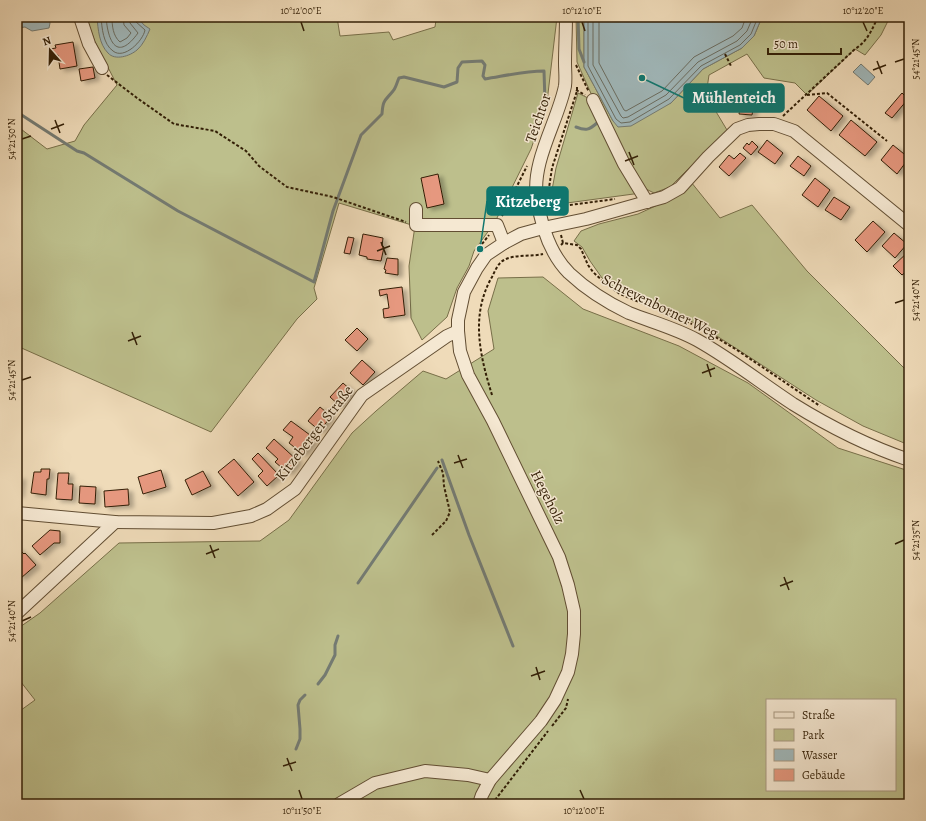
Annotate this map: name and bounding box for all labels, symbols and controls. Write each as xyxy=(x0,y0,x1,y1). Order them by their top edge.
text: 10°12'00"E xyxy=(280,4,322,17)
text: 10°12'10"E xyxy=(562,4,602,17)
text: 10°12'20"E xyxy=(843,4,883,17)
north arrow xyxy=(30,30,70,70)
scale bar xyxy=(768,30,841,56)
text: N xyxy=(40,33,53,49)
text: 50 m xyxy=(774,36,798,52)
text: 54°21'45"N xyxy=(909,39,922,79)
callout: Mühlenteich xyxy=(684,84,784,112)
text: Mühlenteich xyxy=(692,87,776,109)
street label: Teichtor xyxy=(520,91,556,145)
text: 54°21'50"N xyxy=(5,118,18,160)
callout: Kitzeberg xyxy=(487,187,568,215)
text: Kitzeberg xyxy=(495,191,562,213)
street label: Schrevenborner Weg xyxy=(598,269,722,343)
text: 54°21'40"N xyxy=(909,279,922,321)
text: 54°21'45"N xyxy=(5,360,18,400)
street label: Kitzeberger Straße xyxy=(270,381,358,485)
street label: Hegeholz xyxy=(526,467,570,527)
text: 54°21'35"N xyxy=(909,520,922,560)
text: 54°21'40"N xyxy=(5,600,18,642)
legend xyxy=(766,699,896,791)
text: Straße xyxy=(802,707,835,723)
text: Park xyxy=(802,727,825,743)
text: Wasser xyxy=(801,747,838,763)
text: Gebäude xyxy=(802,767,845,783)
text: 10°11'50"E xyxy=(283,804,322,817)
text: 10°12'00"E xyxy=(563,804,605,817)

